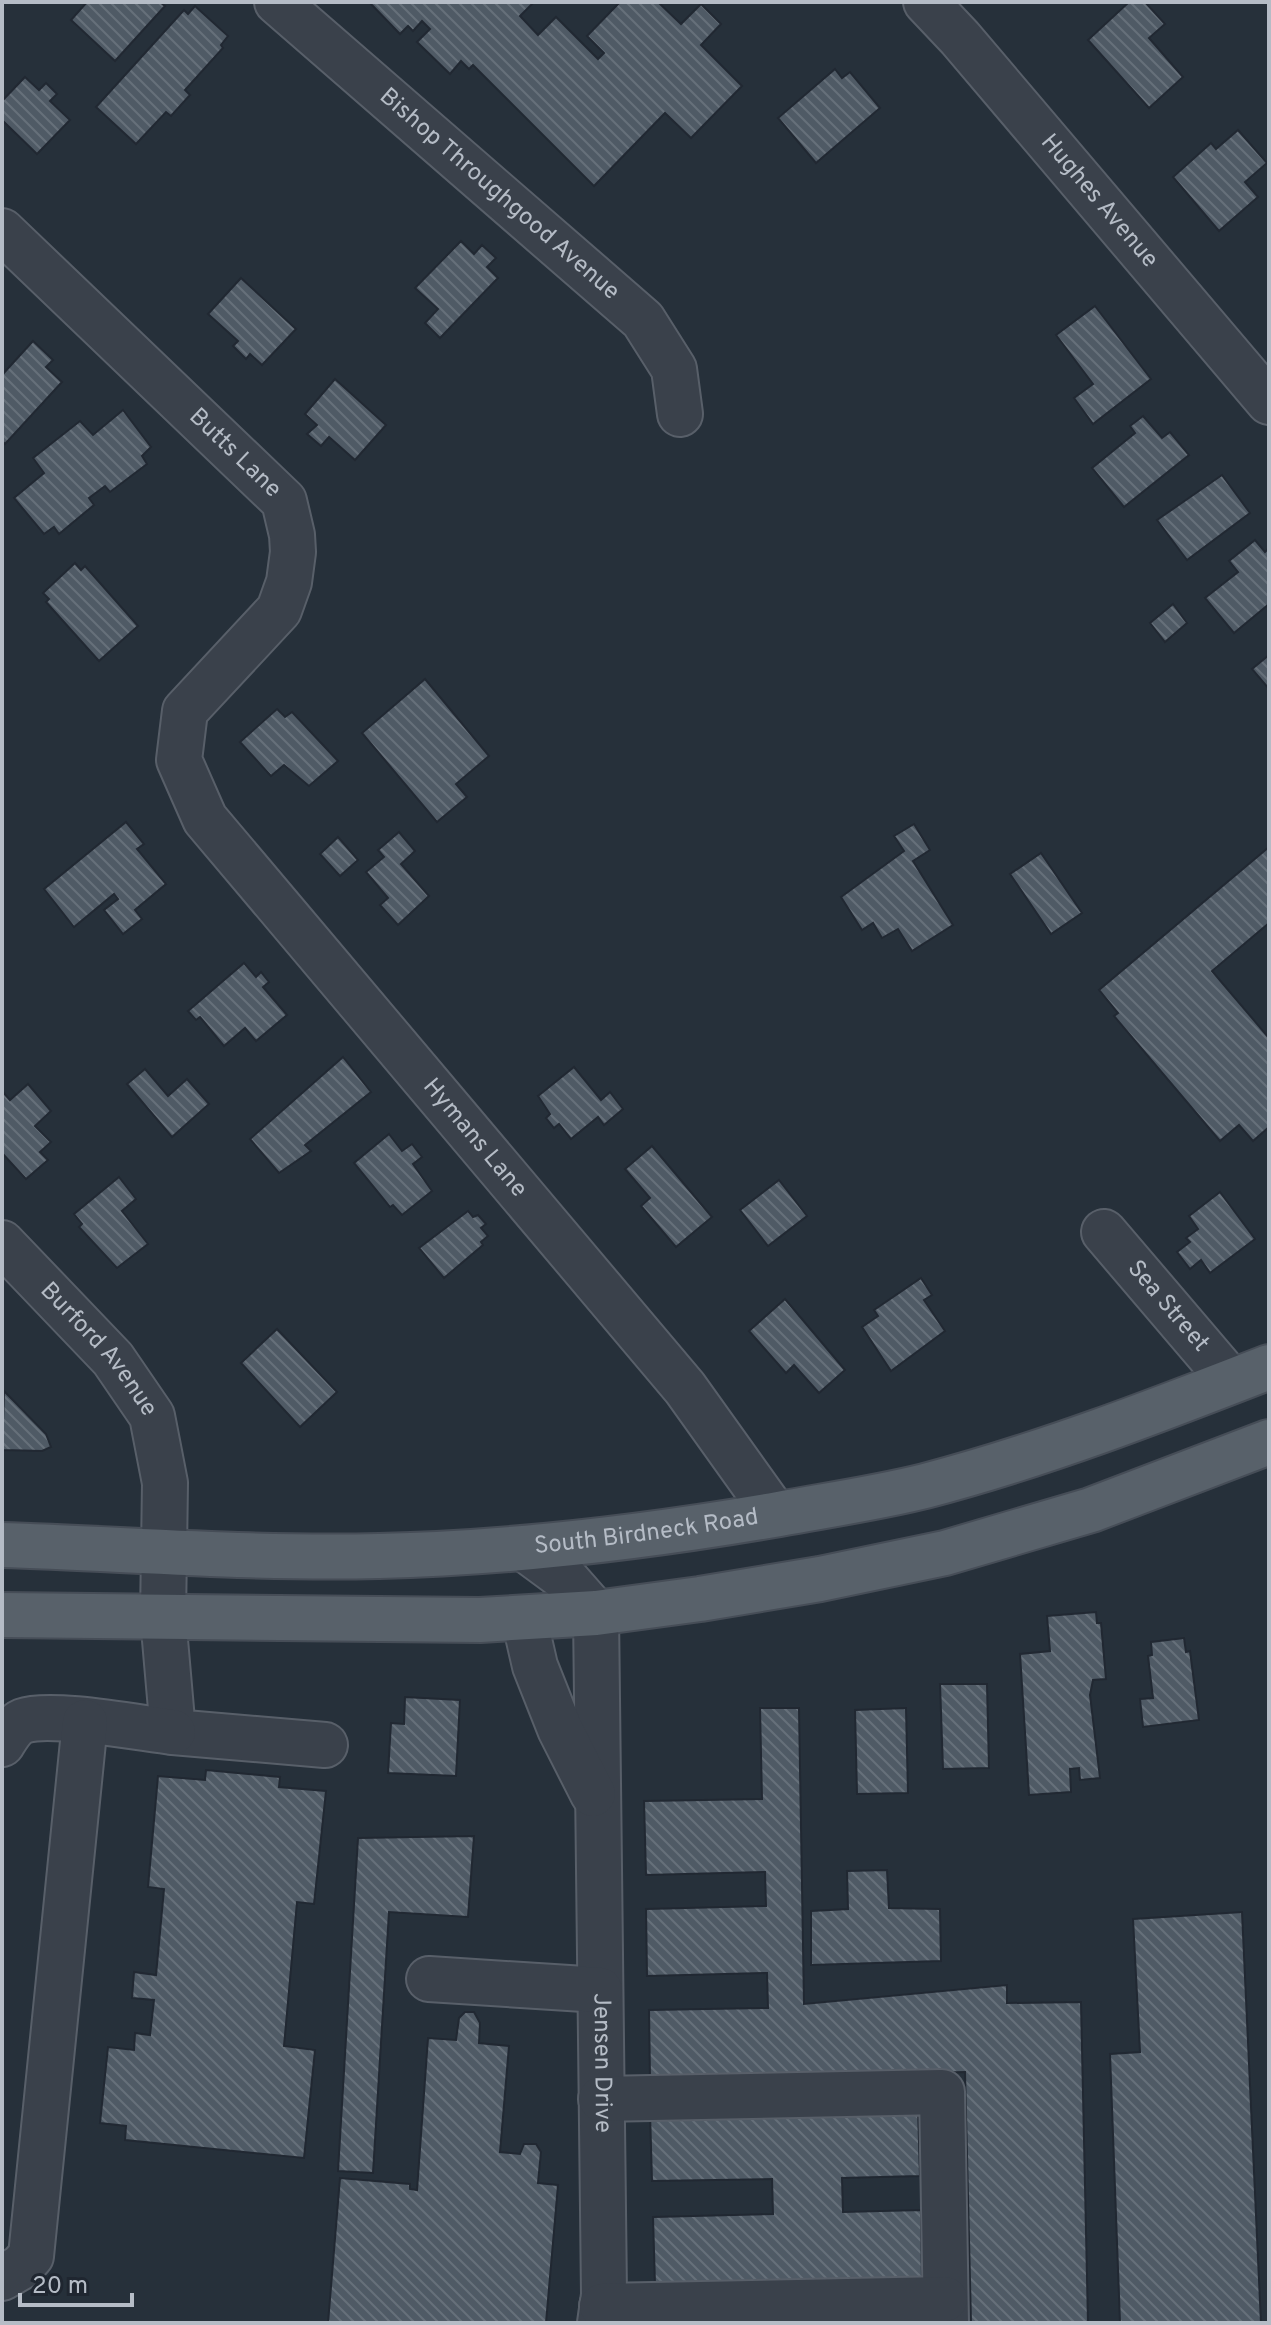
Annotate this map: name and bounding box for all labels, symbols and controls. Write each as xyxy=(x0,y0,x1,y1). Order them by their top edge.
street label: Bishop Throughgood Avenue xyxy=(373,82,625,307)
street label: Hughes Avenue xyxy=(1033,128,1164,275)
street label: Butts Lane xyxy=(182,402,287,505)
street label: Hymans Lane xyxy=(416,1073,533,1204)
street label: Sea Street xyxy=(1120,1255,1215,1359)
street label: Burford Avenue xyxy=(33,1276,163,1423)
street label: South Birdneck Road xyxy=(533,1503,761,1562)
street label: Jensen Drive xyxy=(585,1993,617,2133)
scale bar xyxy=(20,2257,132,2307)
text: 20 m xyxy=(32,2272,88,2302)

